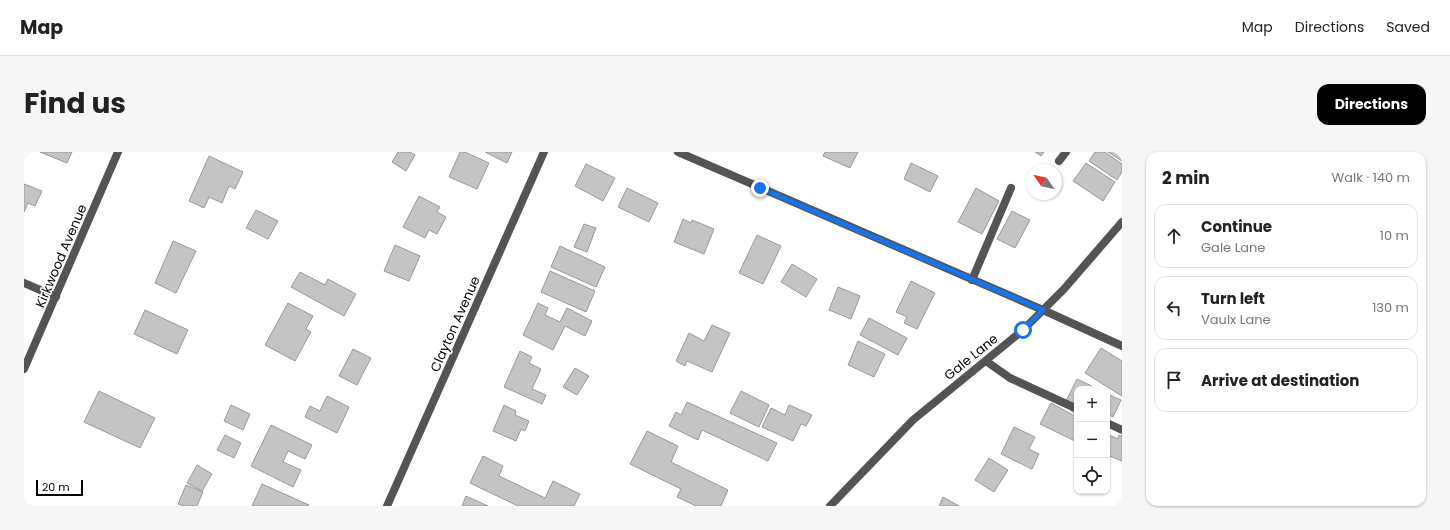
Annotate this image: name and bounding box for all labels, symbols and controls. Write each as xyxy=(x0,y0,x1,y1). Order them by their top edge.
text: Map xyxy=(20,14,63,41)
text: Map xyxy=(1242,17,1273,37)
text: Directions xyxy=(1295,17,1364,37)
text: Saved xyxy=(1386,17,1430,37)
text: Find us xyxy=(24,84,126,123)
button: Directions xyxy=(1317,84,1426,125)
north arrow xyxy=(1026,164,1062,200)
text: 2 min xyxy=(1162,166,1210,190)
text: Walk · 140 m xyxy=(1332,168,1410,187)
route end xyxy=(751,179,769,197)
street label: Kirkwood Avenue xyxy=(31,201,91,311)
text: Continue xyxy=(1201,216,1272,237)
icon: ahead xyxy=(1163,225,1185,247)
text: 10 m xyxy=(1380,226,1409,245)
text: Gale Lane xyxy=(1201,238,1265,257)
street label: Clayton Avenue xyxy=(425,273,485,375)
text: Turn left xyxy=(1201,288,1265,309)
icon: left xyxy=(1163,297,1185,319)
text: 130 m xyxy=(1372,298,1409,317)
text: Vaulx Lane xyxy=(1201,310,1271,329)
route start xyxy=(1014,321,1032,339)
street label: Gale Lane xyxy=(940,329,1002,385)
icon: arrive xyxy=(1163,369,1185,391)
text: Arrive at destination xyxy=(1201,370,1359,391)
map controls xyxy=(1074,386,1110,494)
button: + xyxy=(1074,386,1110,422)
button: − xyxy=(1074,422,1110,458)
button: locate xyxy=(1074,458,1110,494)
scale bar xyxy=(36,478,83,497)
text: 20 m xyxy=(42,479,70,495)

